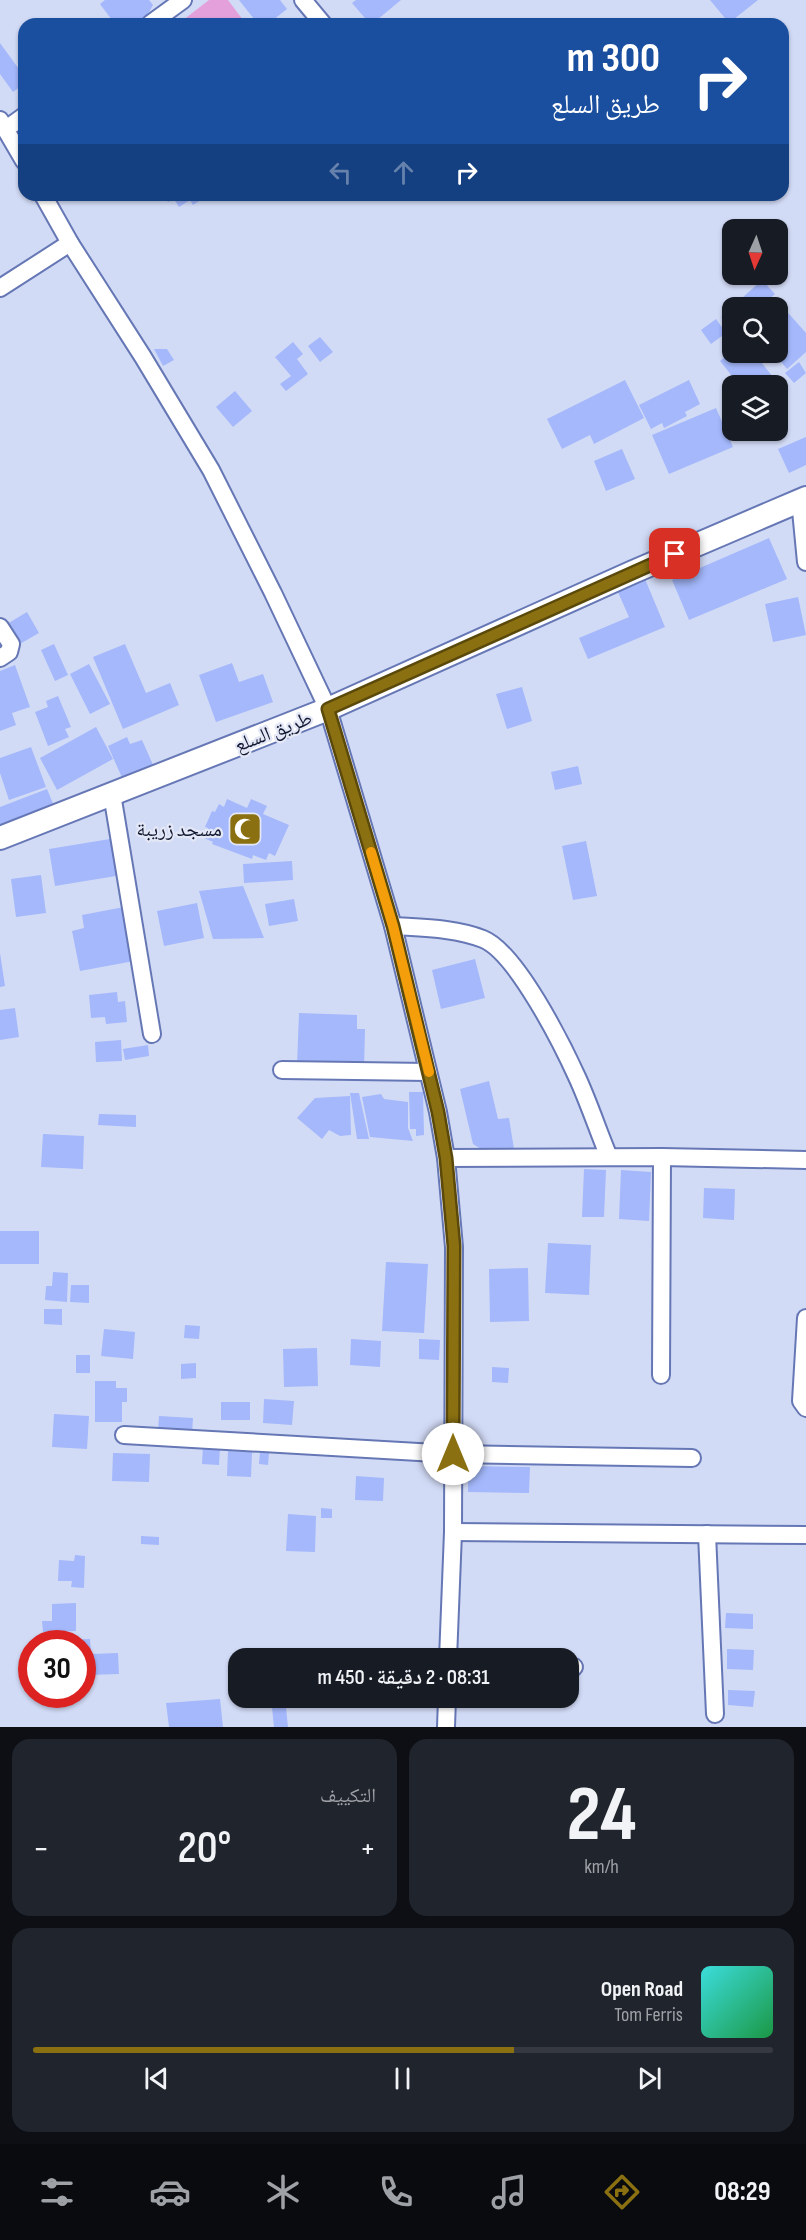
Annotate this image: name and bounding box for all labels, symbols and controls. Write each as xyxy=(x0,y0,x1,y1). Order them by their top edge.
text: 300 m xyxy=(567,33,660,84)
icon: right xyxy=(681,42,759,120)
text: طريق السلع xyxy=(551,89,660,121)
icon: left xyxy=(324,156,357,189)
icon: ahead xyxy=(387,156,420,189)
icon: right xyxy=(450,156,483,189)
north arrow xyxy=(722,219,788,285)
map controls xyxy=(722,219,788,441)
button: search xyxy=(722,297,788,363)
button: layers xyxy=(722,375,788,441)
pin xyxy=(649,528,700,579)
icon: arrive xyxy=(658,537,691,570)
street label: طريق السلع xyxy=(231,706,315,758)
mosque icon: مسجد زريبة xyxy=(227,811,263,847)
place label: مسجد زريبة xyxy=(136,818,222,842)
position arrow xyxy=(421,1422,485,1486)
speed limit sign: 30 xyxy=(18,1630,96,1708)
text: 08:31 · 2 دقيقة · 450 m xyxy=(317,1664,490,1691)
text: 24 xyxy=(566,1769,637,1862)
text: التكييف xyxy=(320,1784,376,1808)
text: 20° xyxy=(178,1821,231,1876)
text: − xyxy=(33,1829,49,1869)
text: + xyxy=(360,1829,376,1869)
text: km/h xyxy=(584,1855,619,1879)
text: Open Road xyxy=(601,1976,683,2003)
text: Tom Ferris xyxy=(614,2003,683,2027)
icon: previous xyxy=(140,2062,173,2095)
icon: pause xyxy=(386,2062,419,2095)
icon: next xyxy=(633,2062,666,2095)
icon: filters xyxy=(36,2171,78,2213)
icon: car xyxy=(149,2171,191,2213)
icon: climate xyxy=(262,2171,304,2213)
icon: phone xyxy=(375,2171,417,2213)
icon: music xyxy=(488,2171,530,2213)
icon: directions xyxy=(601,2171,643,2213)
text: 08:29 xyxy=(714,2176,770,2208)

